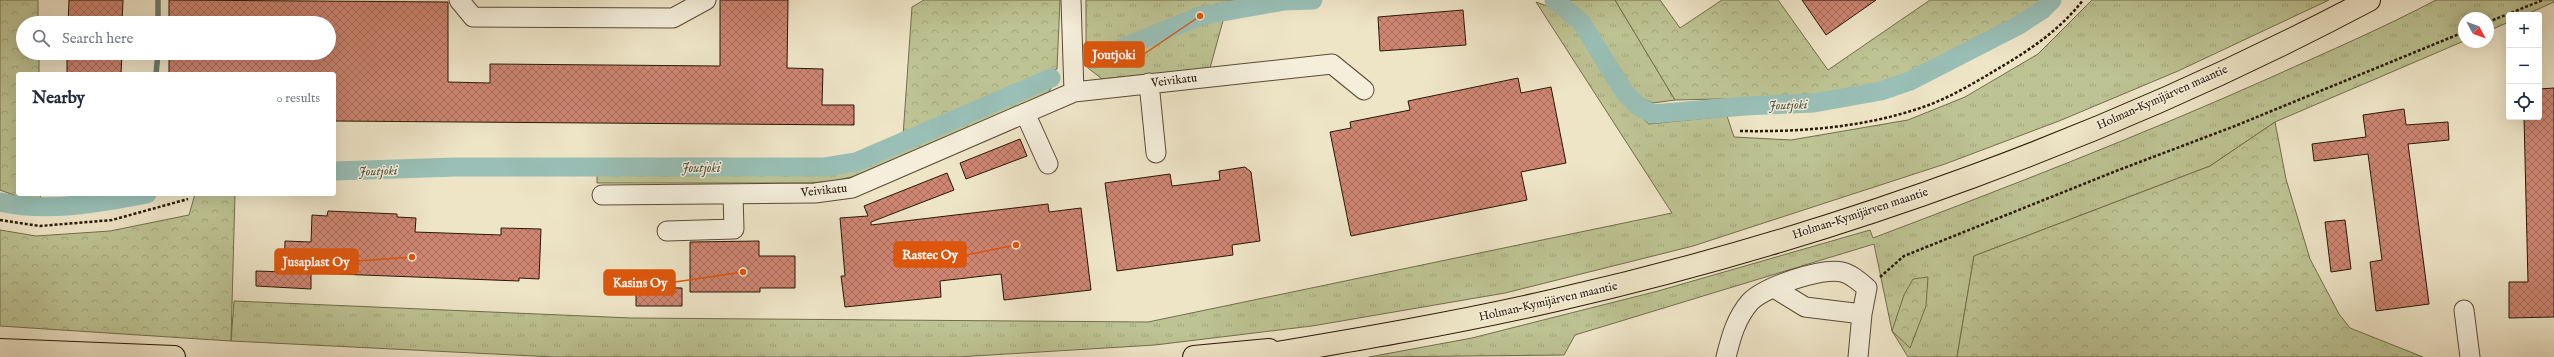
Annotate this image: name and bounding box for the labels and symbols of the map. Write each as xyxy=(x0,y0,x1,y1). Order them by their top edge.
north arrow xyxy=(2458,12,2494,48)
callout: Joutjoki xyxy=(1084,42,1144,67)
text: Joutjoki xyxy=(1090,47,1136,64)
street label: Holman–Kymijärven maantie xyxy=(2094,62,2231,133)
street label: Veivikatu xyxy=(1149,70,1198,91)
water label: Joutjoki xyxy=(1768,96,1809,115)
water label: Joutjoki xyxy=(682,160,722,177)
water label: Joutjoki xyxy=(358,162,399,181)
street label: Veivikatu xyxy=(799,181,848,200)
street label: Holman–Kymijärven maantie xyxy=(1790,184,1930,243)
callout: Rastec Oy xyxy=(894,242,966,267)
text: Rastec Oy xyxy=(902,247,959,264)
callout: Jusaplast Oy xyxy=(275,249,358,274)
text: Jusaplast Oy xyxy=(280,254,350,271)
callout: Kasins Oy xyxy=(604,270,675,295)
text: Kasins Oy xyxy=(613,275,668,292)
street label: Holman–Kymijärven maantie xyxy=(1477,278,1619,325)

